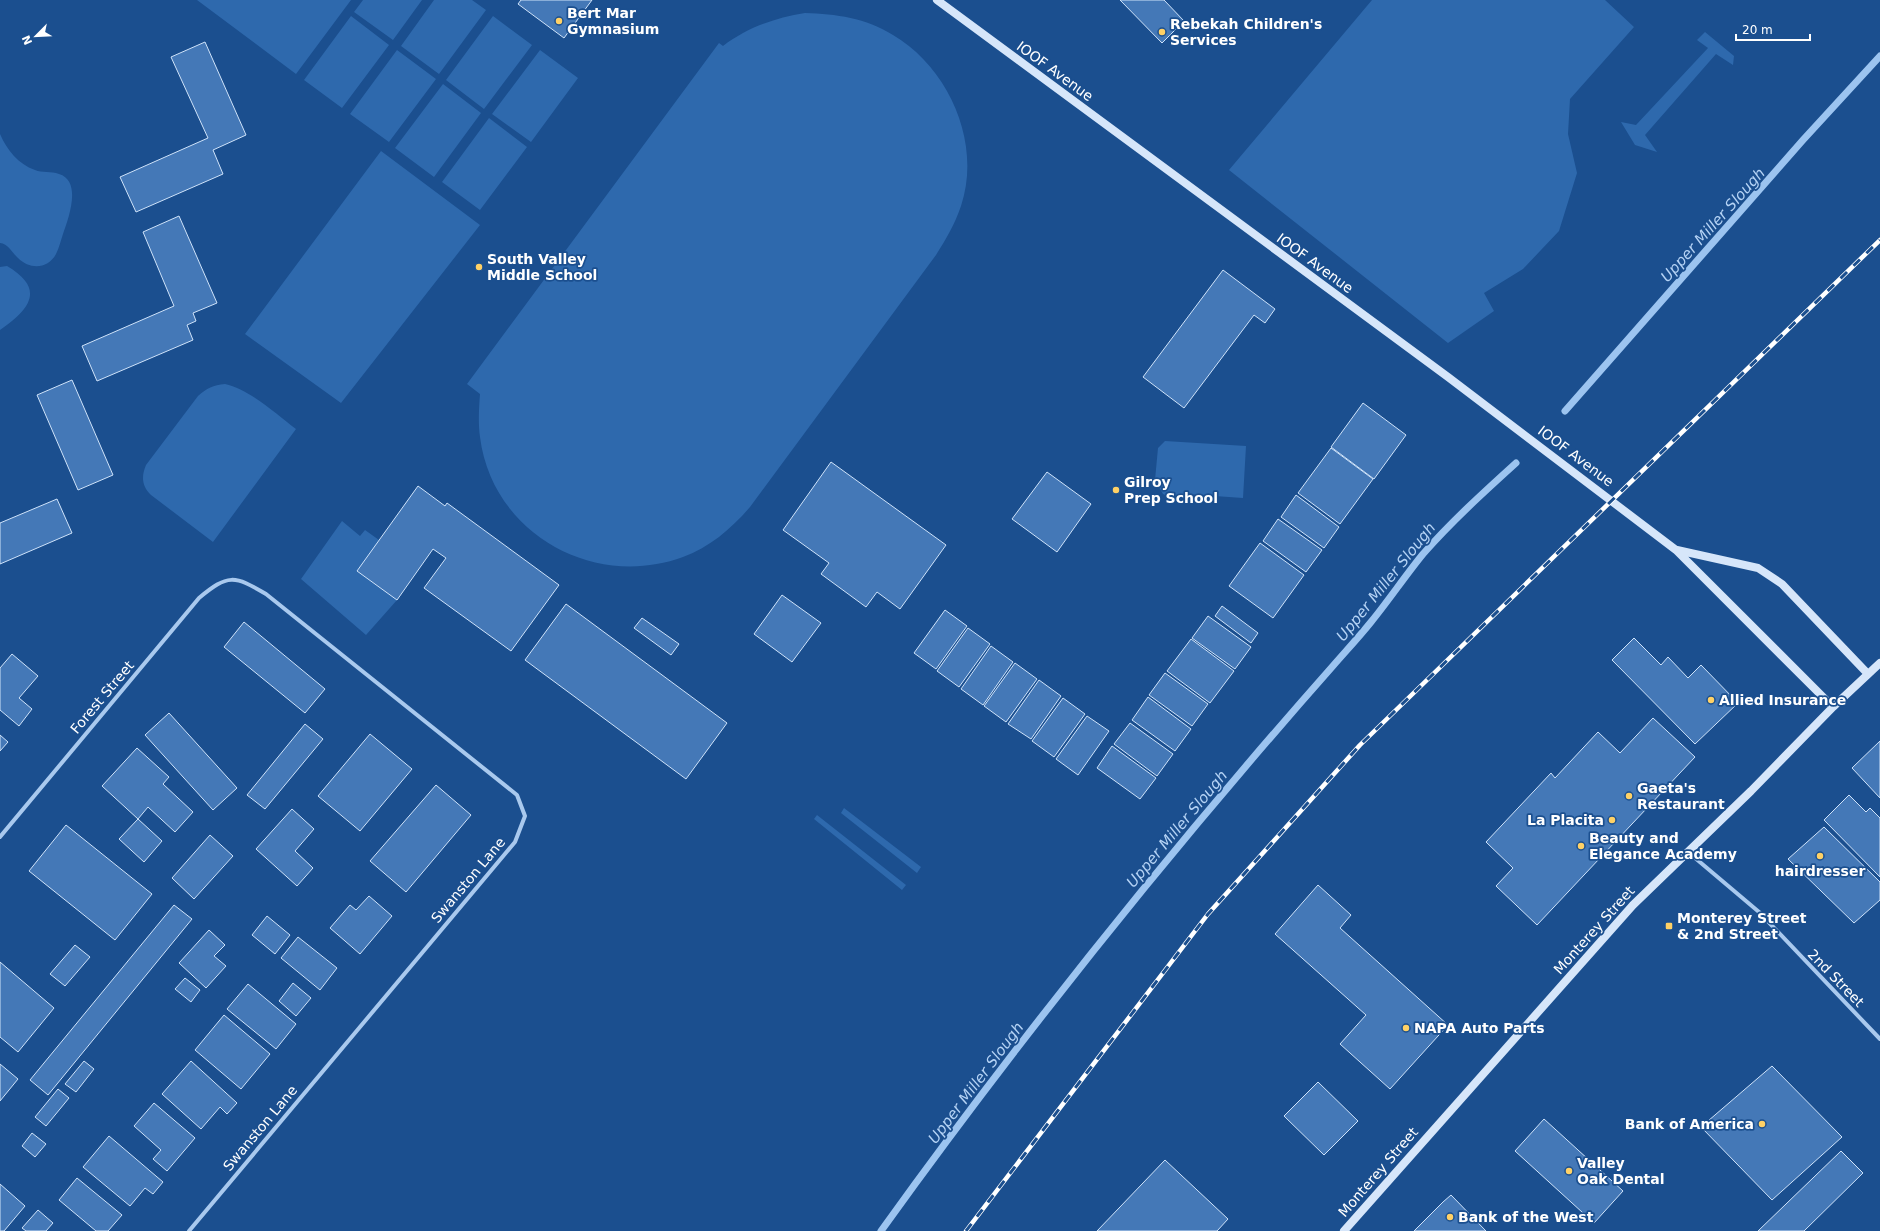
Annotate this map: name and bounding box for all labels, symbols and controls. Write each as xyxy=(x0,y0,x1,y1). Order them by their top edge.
place label: Bert Mar Gymnasium xyxy=(567,5,659,37)
north arrow xyxy=(16,16,56,56)
marker: Bert Mar Gymnasium xyxy=(554,16,564,26)
place label: Rebekah Children's Services xyxy=(1170,16,1322,48)
scale bar xyxy=(1736,16,1810,42)
text: 20 m xyxy=(1742,23,1773,37)
marker: Rebekah Children's Services xyxy=(1157,27,1167,37)
text: N xyxy=(20,33,35,47)
street label: IOOF Avenue xyxy=(1014,38,1096,104)
water label: Upper Miller Slough xyxy=(1657,164,1769,286)
street label: IOOF Avenue xyxy=(1274,230,1356,296)
place label: South Valley Middle School xyxy=(487,251,597,283)
marker: South Valley Middle School xyxy=(474,262,484,272)
street label: IOOF Avenue xyxy=(1535,422,1617,490)
place label: Gilroy Prep School xyxy=(1124,474,1218,506)
marker: Gilroy Prep School xyxy=(1111,485,1121,495)
water label: Upper Miller Slough xyxy=(1333,519,1439,645)
street label: Forest Street xyxy=(67,657,137,737)
place label: Allied Insurance xyxy=(1719,692,1846,708)
marker: Allied Insurance xyxy=(1706,695,1716,705)
water label: Upper Miller Slough xyxy=(1123,767,1231,891)
place label: Gaeta's Restaurant xyxy=(1637,780,1725,812)
marker: Gaeta's Restaurant xyxy=(1624,791,1634,801)
place label: La Placita xyxy=(1527,812,1604,828)
marker: La Placita xyxy=(1607,815,1617,825)
place label: Beauty and Elegance Academy xyxy=(1589,830,1737,862)
street label: Swanston Lane xyxy=(428,834,508,926)
marker: Beauty and Elegance Academy xyxy=(1576,841,1586,851)
marker: hairdresser xyxy=(1815,851,1825,861)
place label: hairdresser xyxy=(1775,863,1865,879)
street label: Monterey Street xyxy=(1550,882,1638,977)
place label: Monterey Street & 2nd Street xyxy=(1677,910,1807,942)
marker: Monterey Street & 2nd Street xyxy=(1664,921,1674,931)
street label: 2nd Street xyxy=(1805,946,1868,1010)
water label: Upper Miller Slough xyxy=(925,1019,1027,1147)
place label: NAPA Auto Parts xyxy=(1414,1020,1544,1036)
marker: NAPA Auto Parts xyxy=(1401,1023,1411,1033)
street label: Swanston Lane xyxy=(220,1082,300,1174)
place label: Bank of America xyxy=(1625,1116,1754,1132)
marker: Bank of America xyxy=(1757,1119,1767,1129)
street label: Monterey Street xyxy=(1335,1124,1421,1220)
place label: Valley Oak Dental xyxy=(1577,1155,1665,1187)
marker: Valley Oak Dental xyxy=(1564,1166,1574,1176)
place label: Bank of the West xyxy=(1458,1209,1594,1225)
marker: Bank of the West xyxy=(1445,1212,1455,1222)

